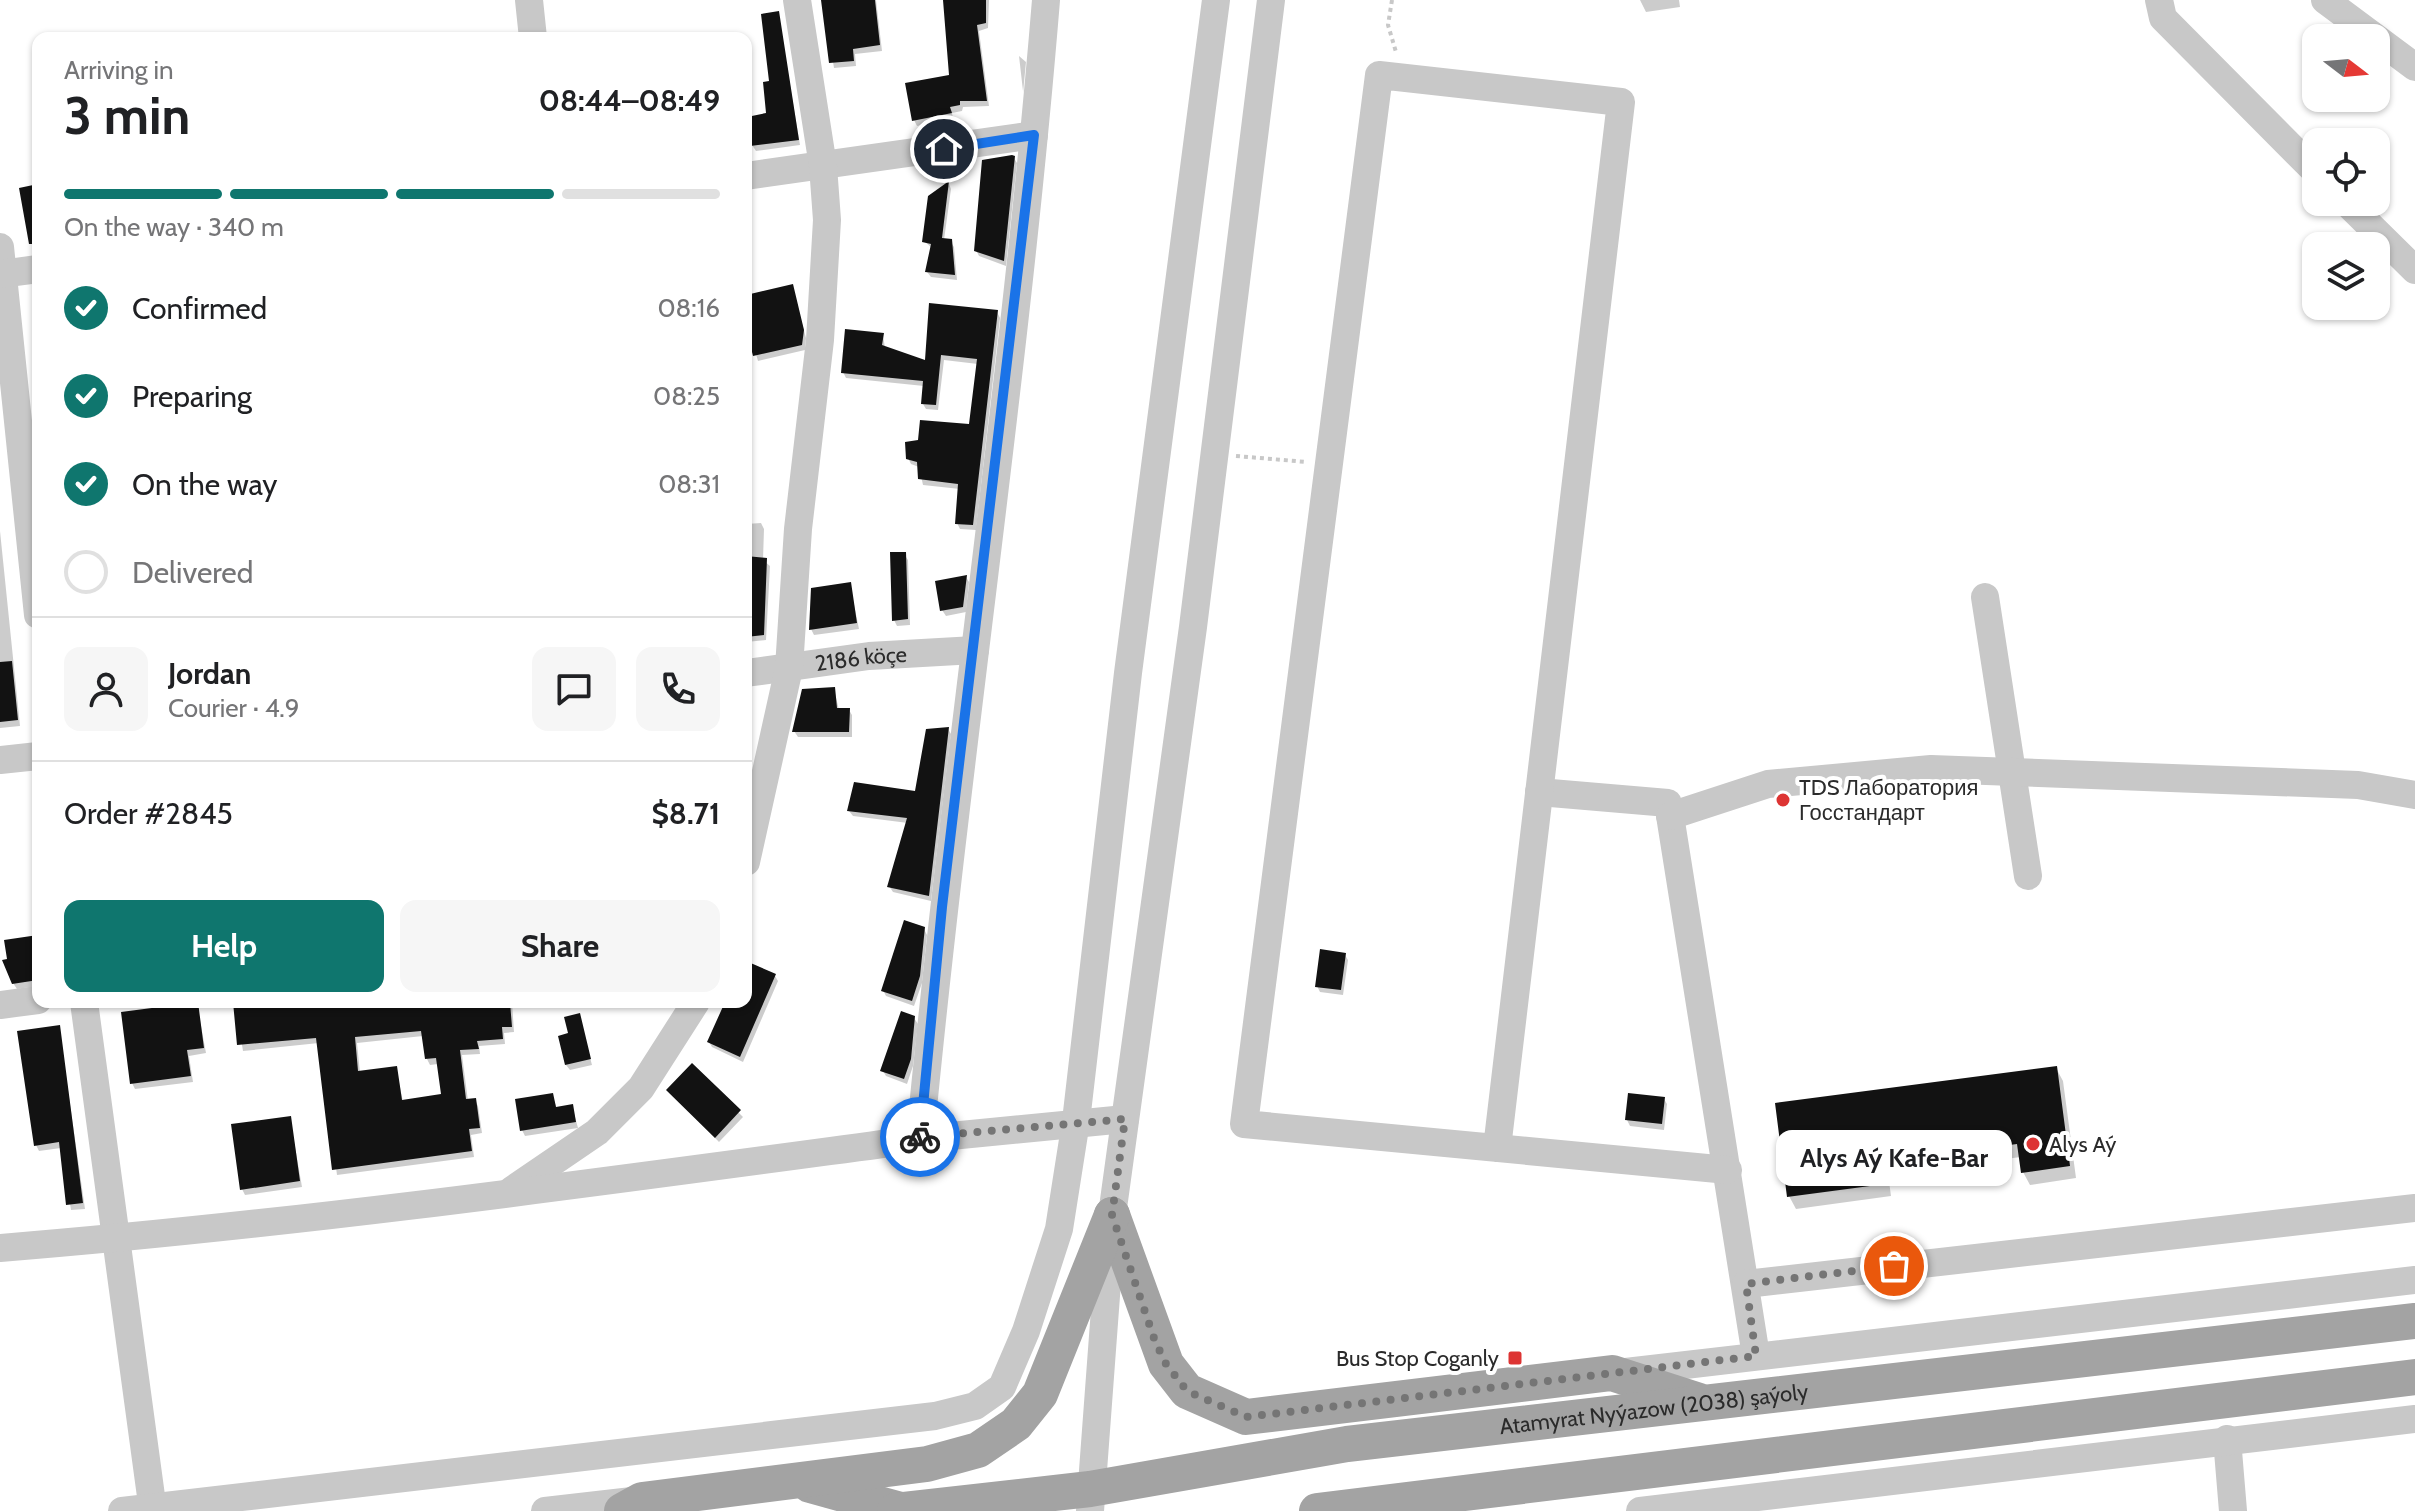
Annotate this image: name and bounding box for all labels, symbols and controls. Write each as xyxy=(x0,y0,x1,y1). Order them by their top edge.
north arrow xyxy=(2302,24,2390,112)
map controls xyxy=(2302,24,2390,320)
text: Arriving in xyxy=(64,54,174,86)
text: 08:44–08:49 xyxy=(539,82,720,119)
text: 3 min xyxy=(64,84,190,147)
pin xyxy=(910,115,978,183)
icon: home xyxy=(922,127,966,171)
button: locate xyxy=(2302,128,2390,216)
text: On the way · 340 m xyxy=(64,211,284,243)
button: layers xyxy=(2302,232,2390,320)
icon: check xyxy=(64,286,108,330)
text: Confirmed xyxy=(132,290,267,327)
text: 08:16 xyxy=(657,292,720,324)
icon: check xyxy=(64,374,108,418)
text: Preparing xyxy=(132,378,252,415)
text: 08:25 xyxy=(653,380,720,412)
icon: check xyxy=(64,462,108,506)
text: On the way xyxy=(132,466,277,503)
text: 08:31 xyxy=(658,468,720,500)
text: Delivered xyxy=(132,554,253,591)
street label: 2186 köçe xyxy=(813,640,908,677)
button: person xyxy=(64,647,148,731)
button: chat xyxy=(532,647,616,731)
button: phone xyxy=(636,647,720,731)
text: Jordan xyxy=(168,655,251,692)
text: Courier · 4.9 xyxy=(168,692,300,724)
place label: TDS Лаборатория Госстандарт xyxy=(1799,774,1979,826)
marker: TDS Лаборатория Госстандарт xyxy=(1774,791,1792,809)
text: Order #2845 xyxy=(64,795,233,832)
text: $8.71 xyxy=(651,795,720,832)
button: Help xyxy=(64,900,384,992)
button: Share xyxy=(400,900,720,992)
courier xyxy=(880,1097,960,1177)
icon: bike xyxy=(898,1115,942,1159)
callout: Alys Aý Kafe-Bar xyxy=(1776,1130,2012,1186)
place label: Alys Aý xyxy=(2049,1131,2116,1158)
marker: Alys Aý xyxy=(2024,1135,2042,1153)
text: Alys Aý Kafe-Bar xyxy=(1800,1142,1988,1174)
pin xyxy=(1860,1232,1928,1300)
icon: bag xyxy=(1872,1244,1916,1288)
place label: Bus Stop Coganly xyxy=(1336,1345,1499,1372)
marker: Bus Stop Coganly xyxy=(1506,1349,1524,1367)
street label: Atamyrat Nyýazow (2038) şaýoly xyxy=(1498,1377,1810,1440)

